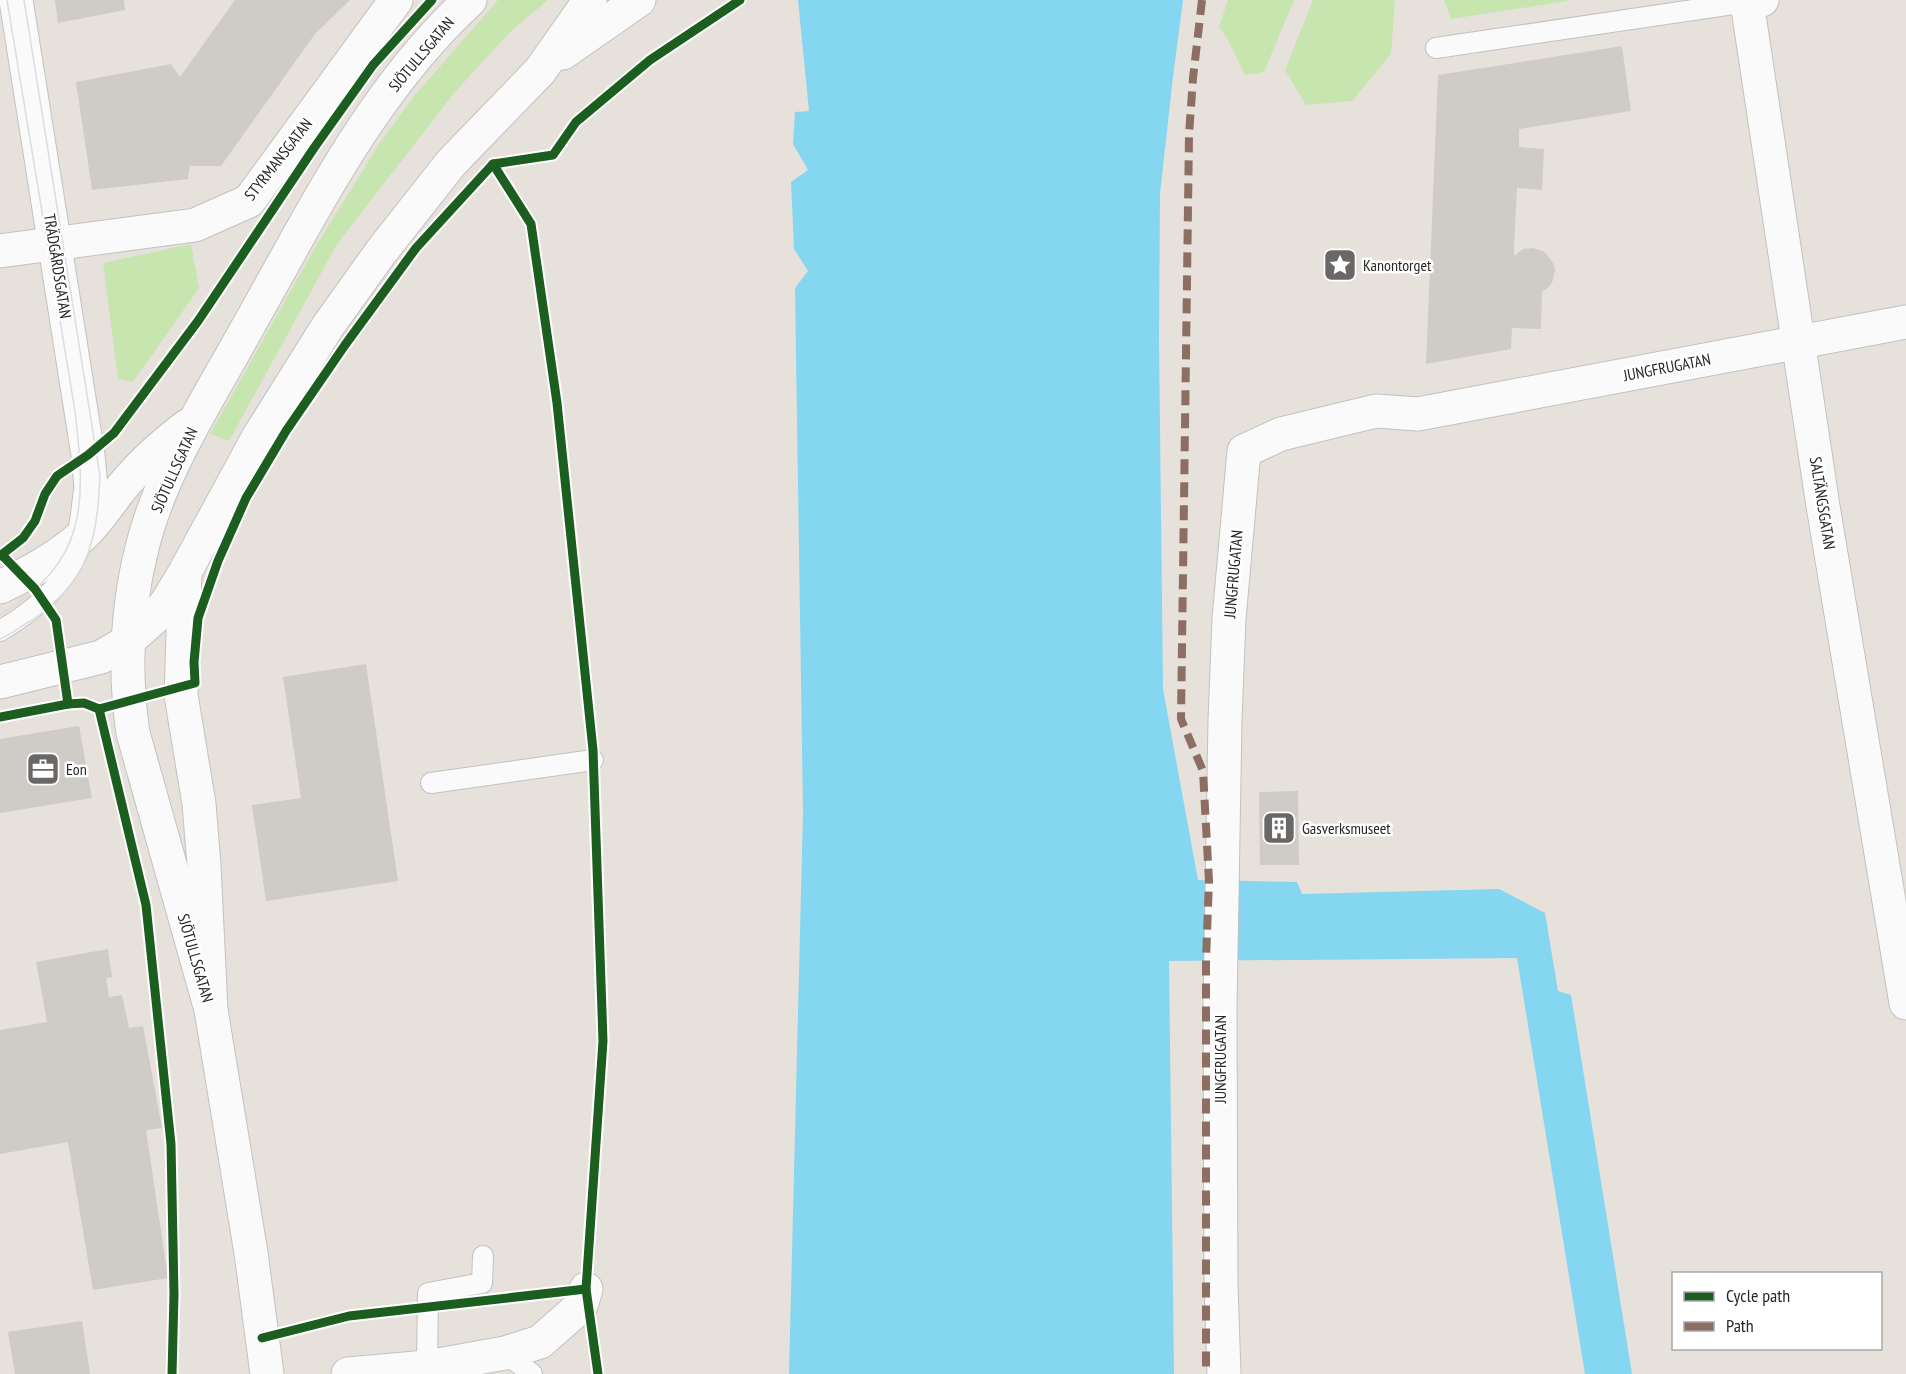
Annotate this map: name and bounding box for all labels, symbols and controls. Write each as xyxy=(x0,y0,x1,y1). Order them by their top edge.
street label: SJÖTULLSGATAN xyxy=(384,13,458,95)
street label: STYRMANSGATAN xyxy=(240,114,316,204)
street label: TRÄDGÅRDSGATAN xyxy=(40,212,76,320)
place icon: Kanontorget xyxy=(1322,247,1358,283)
place label: Kanontorget xyxy=(1363,255,1432,275)
street label: JUNGFRUGATAN xyxy=(1621,349,1712,385)
street label: SJÖTULLSGATAN xyxy=(146,424,202,516)
street label: SALTÄNGSGATAN xyxy=(1806,455,1840,551)
street label: JUNGFRUGATAN xyxy=(1219,529,1247,620)
office icon: Eon xyxy=(25,751,61,787)
place label: Eon xyxy=(66,759,87,779)
building icon: Gasverksmuseet xyxy=(1261,810,1297,846)
place label: Gasverksmuseet xyxy=(1302,818,1391,838)
street label: SJÖTULLSGATAN xyxy=(174,911,218,1005)
street label: JUNGFRUGATAN xyxy=(1210,1015,1230,1104)
legend xyxy=(1672,1272,1882,1350)
text: Cycle path xyxy=(1726,1284,1790,1307)
text: Path xyxy=(1726,1314,1754,1337)

